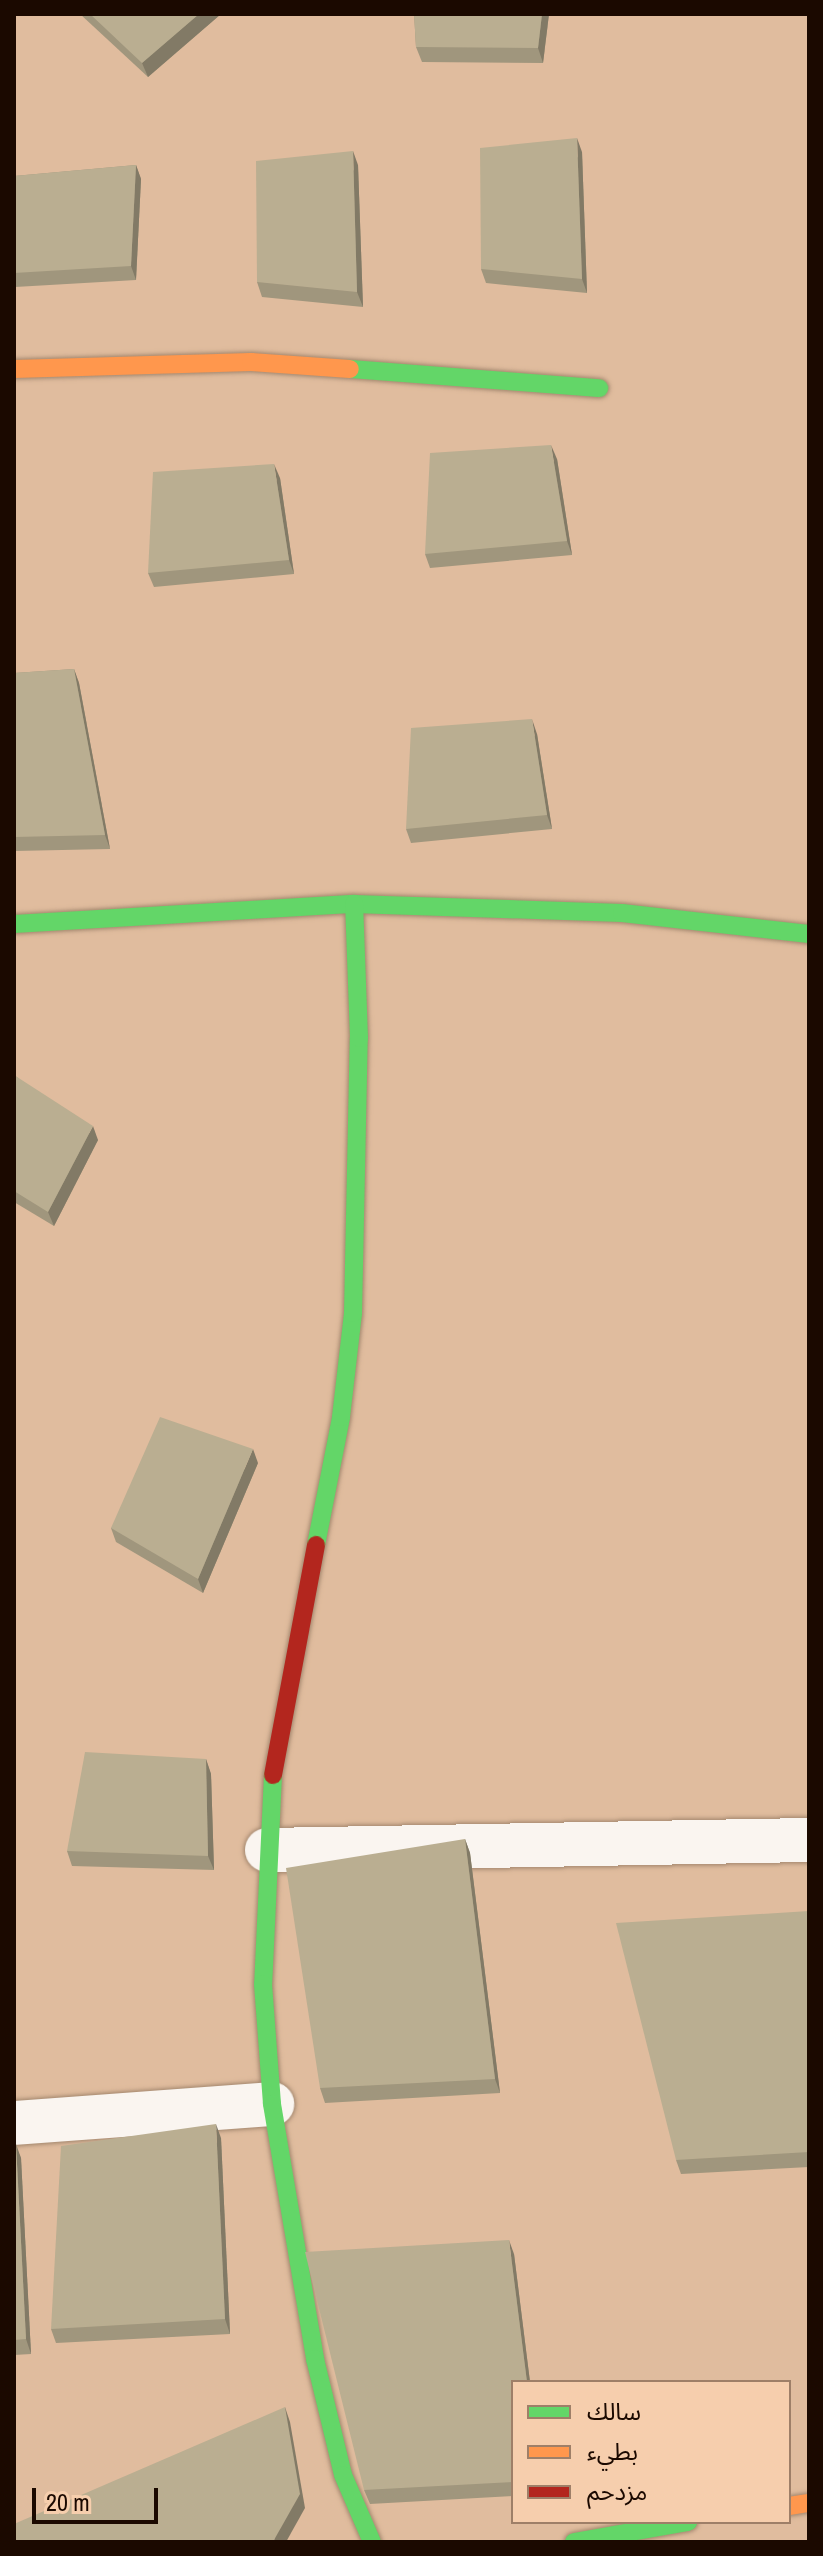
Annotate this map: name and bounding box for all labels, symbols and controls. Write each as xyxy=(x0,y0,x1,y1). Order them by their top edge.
legend xyxy=(511,2380,791,2524)
text: سالك xyxy=(587,2395,641,2427)
text: بطيء xyxy=(587,2435,638,2467)
scale bar xyxy=(36,2472,162,2522)
text: مزدحم xyxy=(587,2475,647,2507)
text: 20 m xyxy=(46,2486,90,2518)

